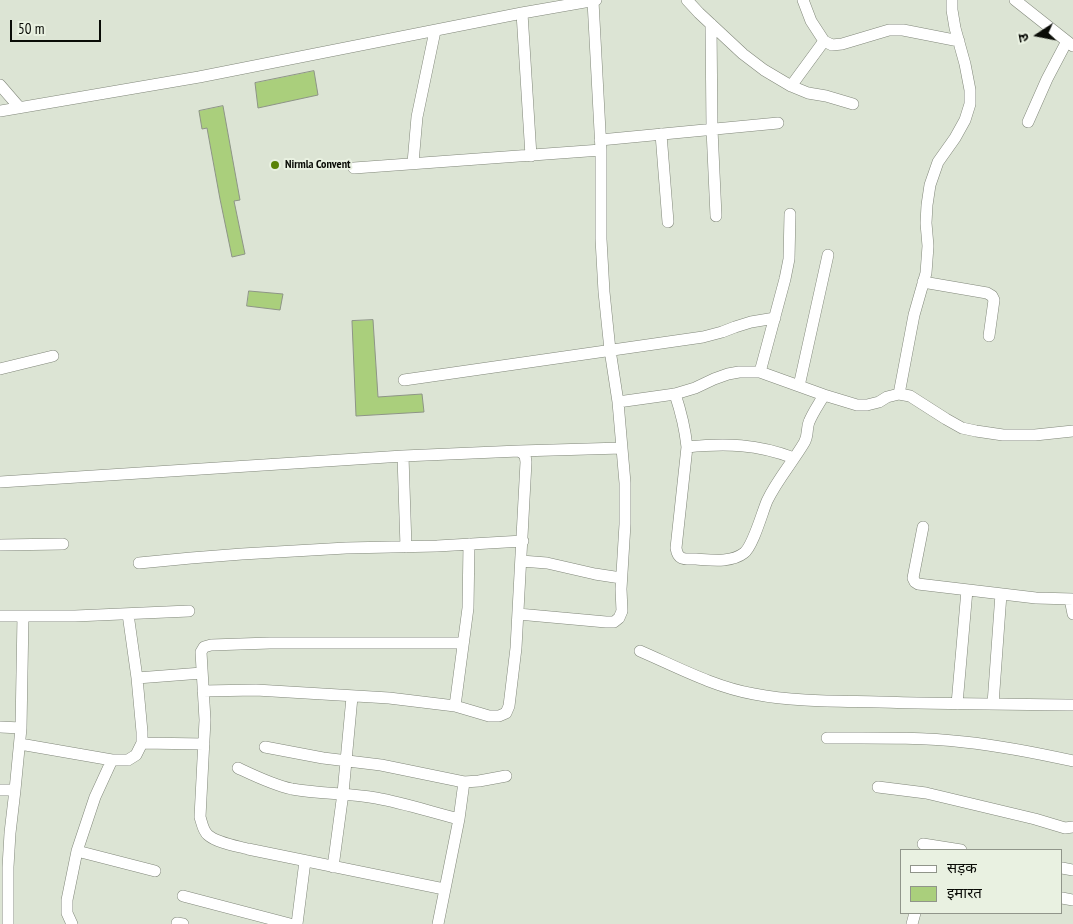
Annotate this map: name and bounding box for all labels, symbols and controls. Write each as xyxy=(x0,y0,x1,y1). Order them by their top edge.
scale bar xyxy=(12,10,104,42)
north arrow xyxy=(1013,10,1063,60)
text: 50 m xyxy=(18,19,44,38)
text: उ xyxy=(1014,32,1033,44)
place label: Nirmla Convent xyxy=(285,158,351,172)
marker: Nirmla Convent xyxy=(269,159,281,171)
legend xyxy=(900,849,1063,914)
text: सड़क xyxy=(947,858,977,877)
text: इमारत xyxy=(947,883,982,902)

